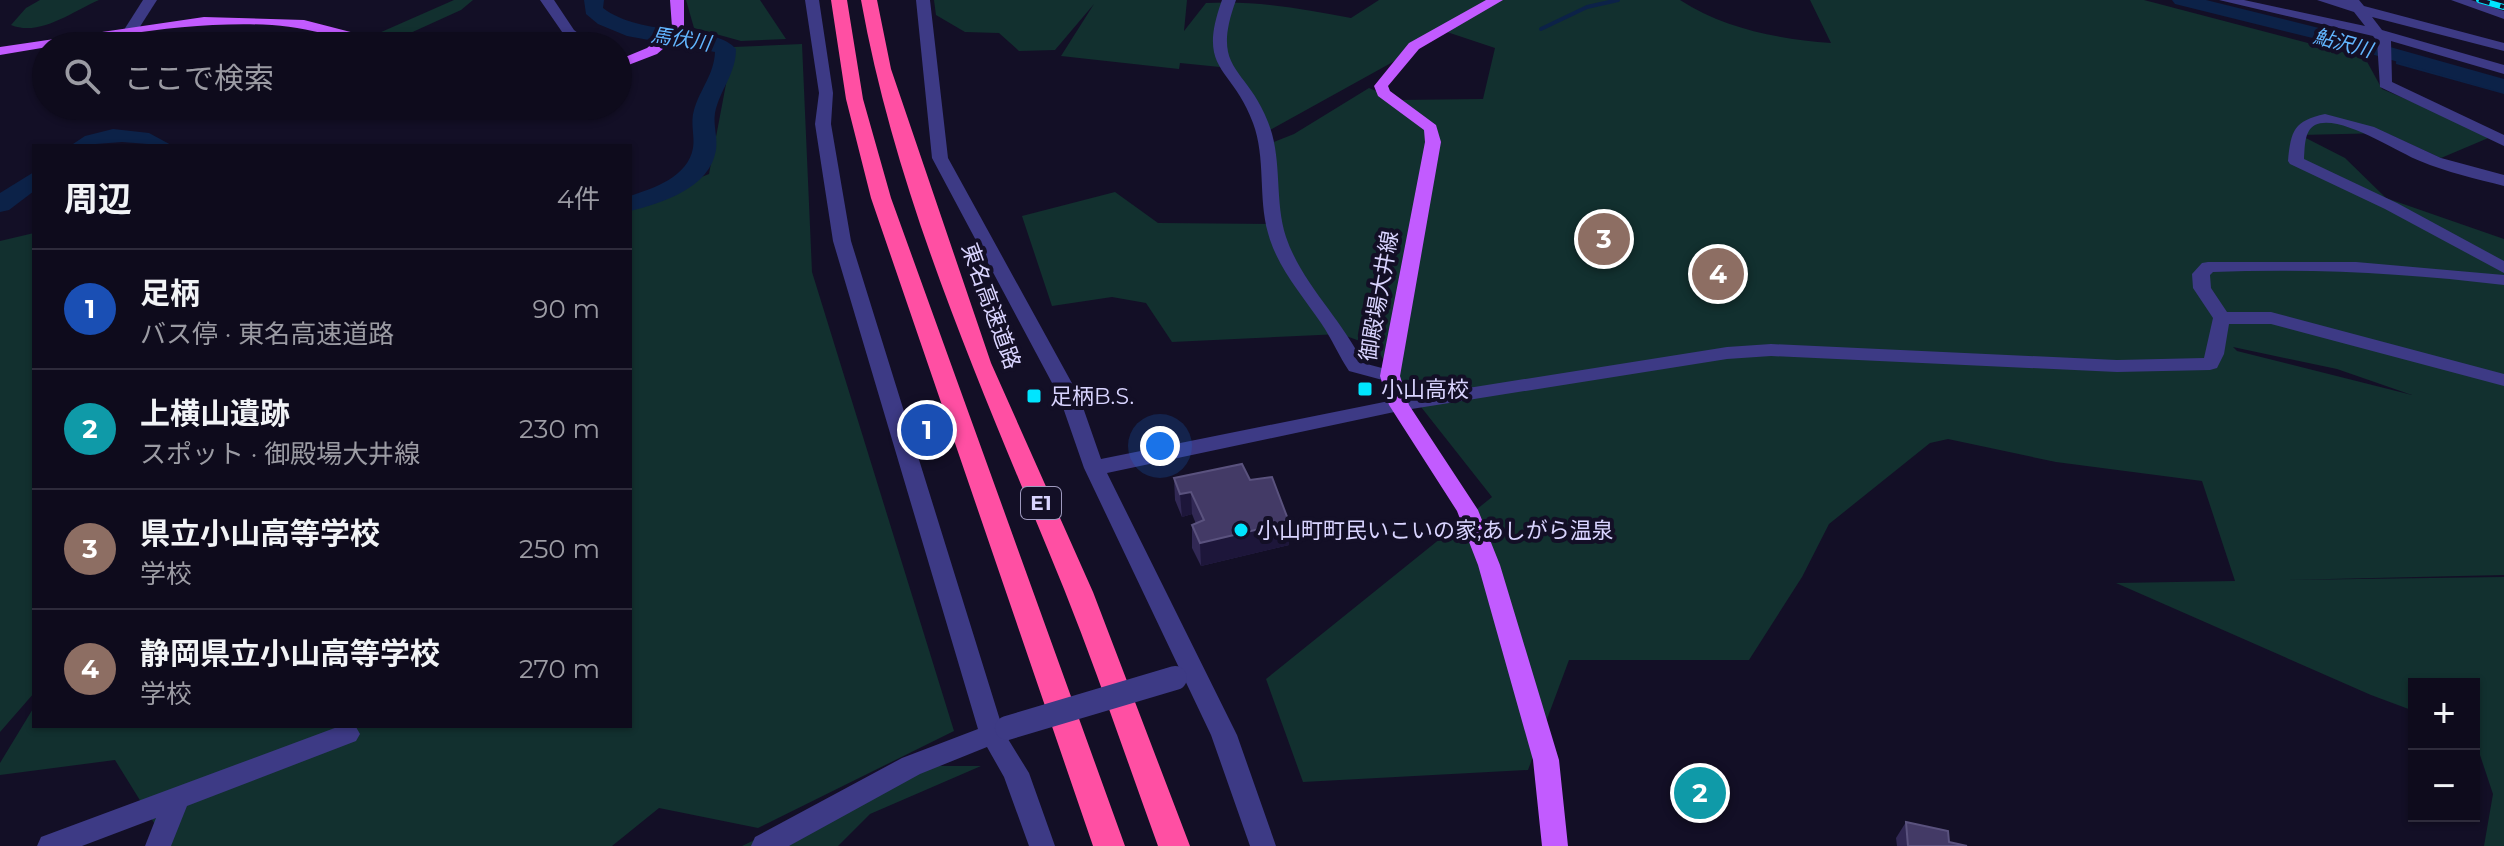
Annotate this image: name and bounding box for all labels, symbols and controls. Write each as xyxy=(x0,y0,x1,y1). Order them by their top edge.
water label: 馬伏川 xyxy=(649,22,714,56)
water label: 鮎沢川 xyxy=(2311,24,2377,63)
search box xyxy=(32,32,632,120)
icon: search xyxy=(60,54,104,98)
text: ここで検索 xyxy=(124,60,274,97)
text: 周辺 xyxy=(64,178,132,220)
text: 4件 xyxy=(557,183,600,215)
pin: 3 xyxy=(1578,209,1630,269)
street label: 御殿場大井線 xyxy=(1354,229,1404,363)
street label: 東名高速道路 xyxy=(956,239,1026,373)
pin: 4 xyxy=(1692,244,1744,304)
text: 足柄 xyxy=(140,275,200,312)
text: 1 xyxy=(85,293,95,325)
text: 90 m xyxy=(533,293,600,325)
text: バス停 · 東名高速道路 xyxy=(140,318,394,350)
place label: 小山高校 xyxy=(1381,376,1469,403)
marker: 小山高校 xyxy=(1356,380,1374,398)
place label: 足柄B.S. xyxy=(1050,383,1134,410)
marker: 足柄B.S. xyxy=(1025,387,1043,405)
text: 上横山遺跡 xyxy=(140,395,290,432)
pin: 1 xyxy=(901,400,953,460)
text: 2 xyxy=(82,413,98,445)
text: 230 m xyxy=(519,413,600,445)
your location xyxy=(1140,426,1180,466)
text: スポット · 御殿場大井線 xyxy=(140,438,420,470)
road number: E1 xyxy=(1021,487,1061,519)
text: 県立小山高等学校 xyxy=(140,515,380,552)
place label: 小山町町民いこいの家;あしがら温泉 xyxy=(1257,517,1614,544)
marker: 小山町町民いこいの家;あしがら温泉 xyxy=(1232,521,1250,539)
text: 3 xyxy=(82,533,98,565)
text: 250 m xyxy=(519,533,600,565)
text: 学校 xyxy=(140,558,192,590)
text: 静岡県立小山高等学校 xyxy=(140,635,440,672)
text: 4 xyxy=(81,653,99,685)
text: 270 m xyxy=(519,653,600,685)
text: 学校 xyxy=(140,678,192,710)
map controls xyxy=(2408,678,2480,822)
button: + xyxy=(2408,678,2480,750)
button: − xyxy=(2408,750,2480,822)
pin: 2 xyxy=(1674,763,1726,823)

